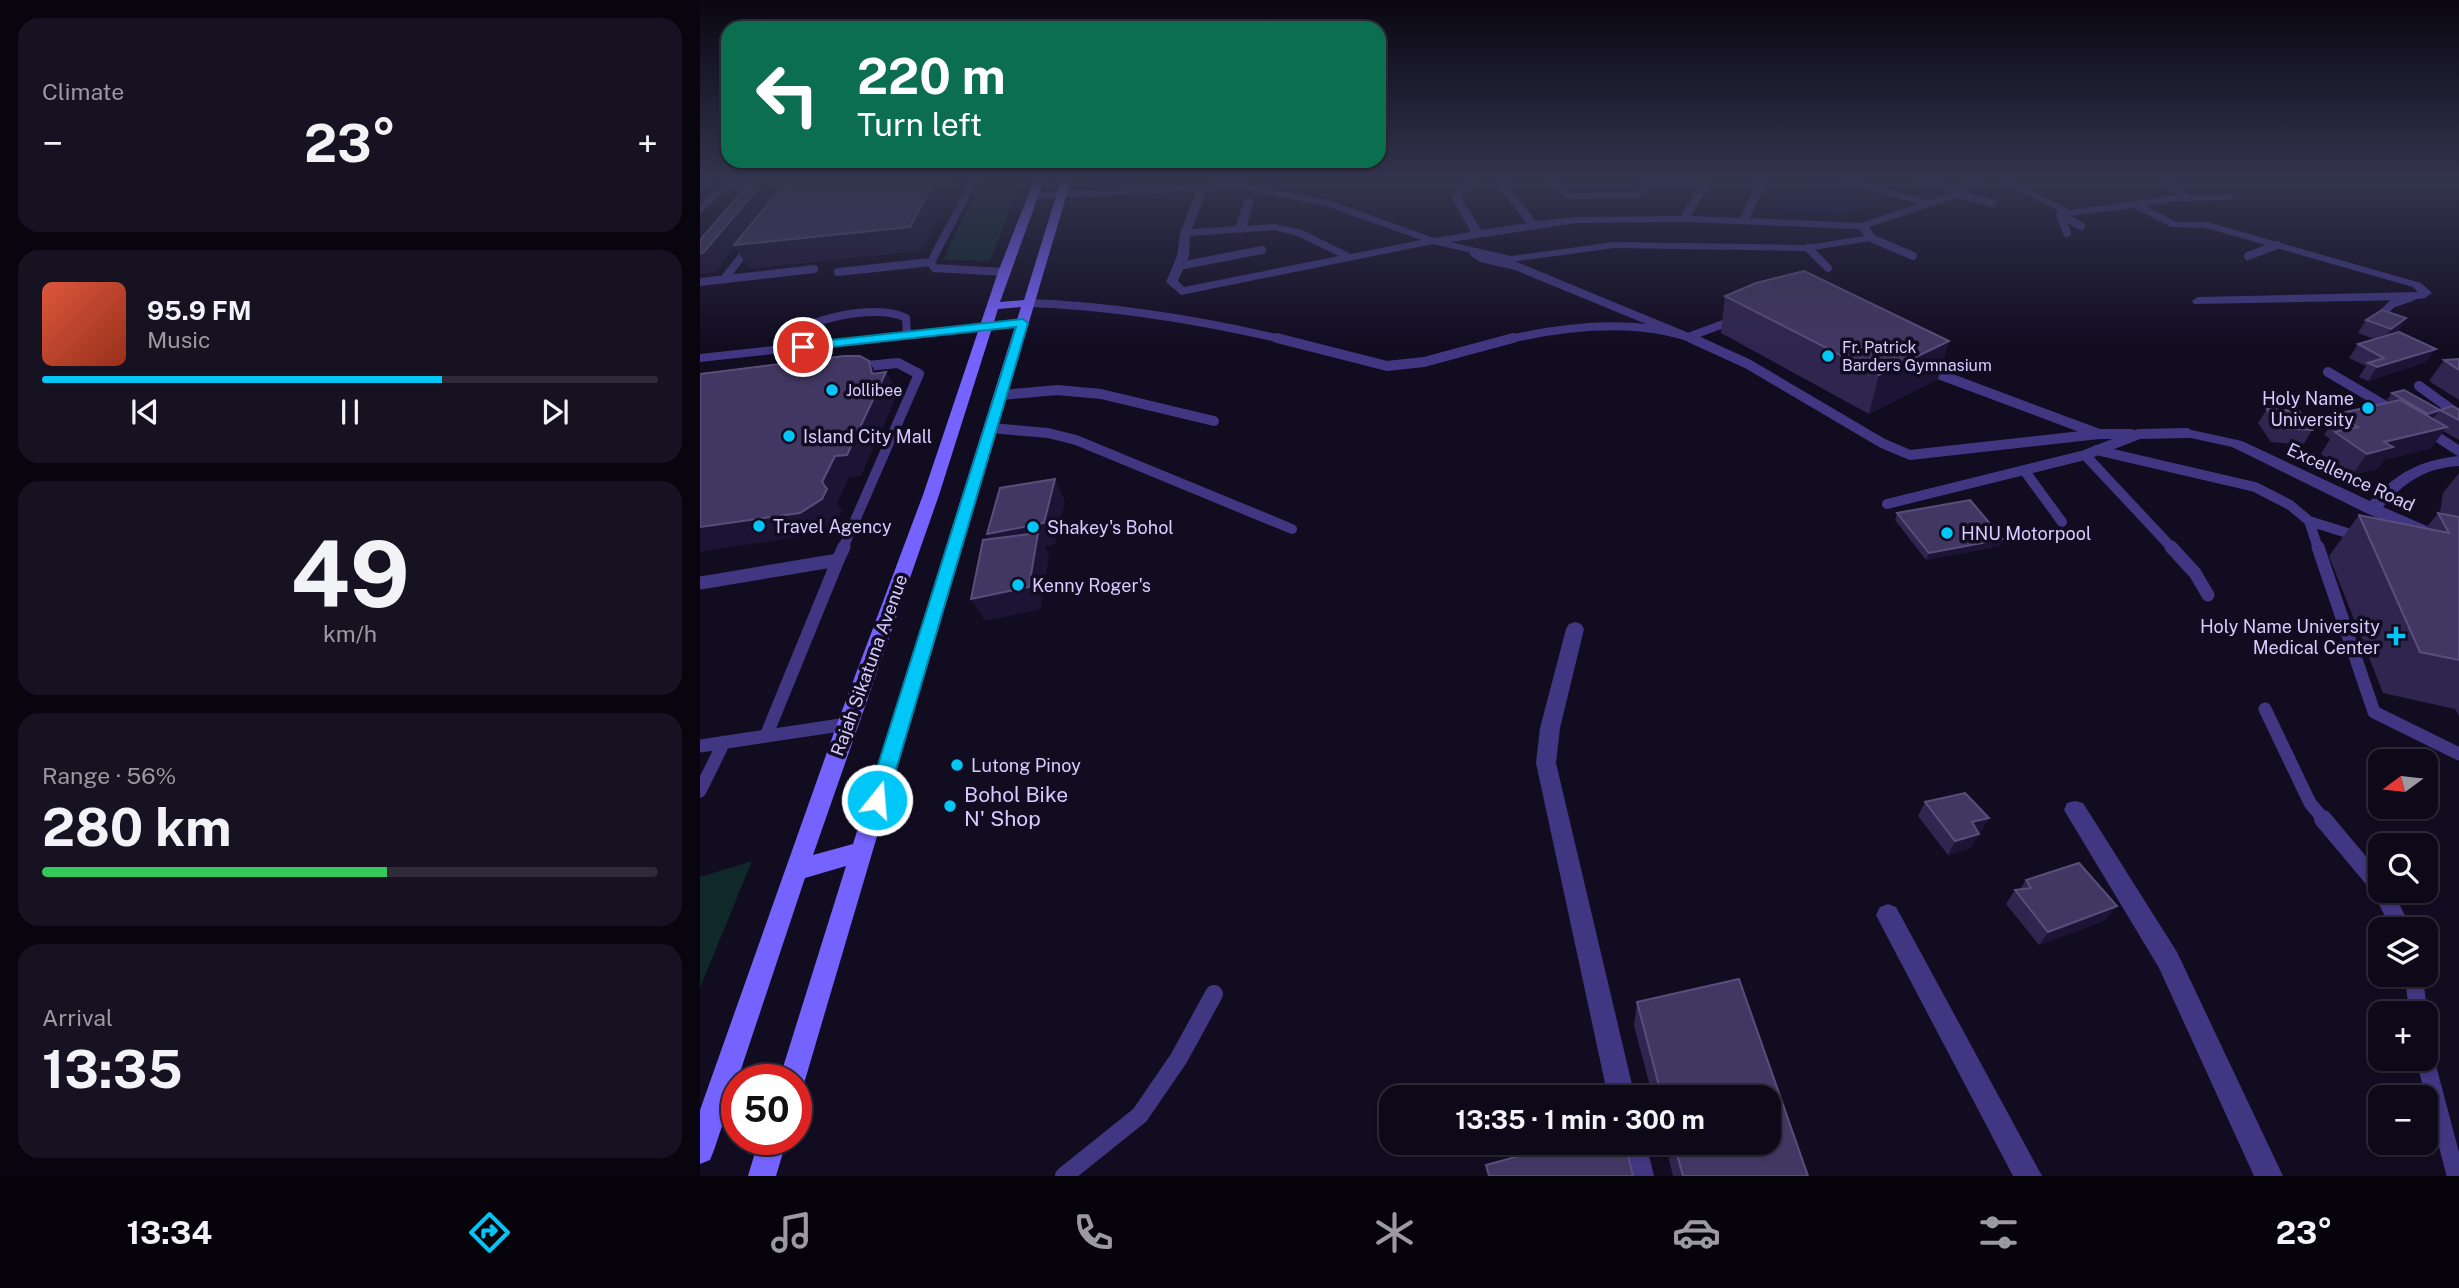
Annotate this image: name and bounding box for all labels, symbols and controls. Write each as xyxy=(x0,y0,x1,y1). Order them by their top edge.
text: 220 m xyxy=(857,47,1006,105)
icon: left xyxy=(742,49,833,140)
text: Climate xyxy=(42,78,124,105)
text: Turn left xyxy=(857,106,982,143)
text: 23° xyxy=(304,113,396,174)
text: − xyxy=(42,121,63,166)
text: + xyxy=(637,121,658,166)
text: 95.9 FM xyxy=(147,295,252,326)
pin xyxy=(773,317,833,377)
text: Music xyxy=(147,326,211,353)
icon: arrive xyxy=(784,328,822,366)
place label: Fr. Patrick Barders Gymnasium xyxy=(1842,338,1992,375)
marker: Fr. Patrick Barders Gymnasium xyxy=(1820,348,1836,364)
place label: Jollibee xyxy=(846,381,902,400)
marker: Jollibee xyxy=(824,382,840,398)
place label: Holy Name University xyxy=(2262,388,2354,430)
icon: previous xyxy=(126,393,164,431)
icon: pause xyxy=(331,393,369,431)
icon: next xyxy=(536,393,574,431)
marker: Holy Name University xyxy=(2360,400,2376,416)
place label: Island City Mall xyxy=(803,426,932,447)
marker: Island City Mall xyxy=(781,428,797,444)
street label: Excellence Road xyxy=(2284,438,2418,516)
place label: Travel Agency xyxy=(773,516,892,537)
place label: Shakey's Bohol xyxy=(1047,517,1174,538)
marker: Travel Agency xyxy=(751,518,767,534)
marker: Shakey's Bohol xyxy=(1025,519,1041,535)
text: 49 xyxy=(290,521,410,627)
place label: HNU Motorpool xyxy=(1961,523,2091,544)
marker: HNU Motorpool xyxy=(1939,525,1955,541)
street label: Rajah Sikatuna Avenue xyxy=(826,571,912,759)
place label: Kenny Roger's xyxy=(1032,575,1151,596)
marker: Kenny Roger's xyxy=(1010,577,1026,593)
place label: Holy Name University Medical Center xyxy=(2200,616,2380,658)
text: km/h xyxy=(323,620,377,647)
marker: Holy Name University Medical Center xyxy=(2386,626,2406,646)
north arrow xyxy=(2368,749,2438,819)
map controls xyxy=(2368,749,2438,1155)
place label: Lutong Pinoy xyxy=(971,755,1081,776)
marker: Lutong Pinoy xyxy=(949,757,965,773)
text: Range · 56% xyxy=(42,762,176,789)
position arrow xyxy=(840,763,914,837)
place label: Bohol Bike N' Shop xyxy=(964,782,1068,831)
text: 280 km xyxy=(42,797,232,858)
marker: Bohol Bike N' Shop xyxy=(942,798,958,814)
button: search xyxy=(2368,833,2438,903)
button: layers xyxy=(2368,917,2438,987)
button: + xyxy=(2368,1001,2438,1071)
text: Arrival xyxy=(42,1004,113,1031)
text: 13:35 xyxy=(42,1039,183,1100)
speed limit sign: 50 xyxy=(721,1064,812,1155)
button: − xyxy=(2368,1085,2438,1155)
text: 13:35 · 1 min · 300 m xyxy=(1455,1104,1705,1135)
icon: directions xyxy=(465,1208,514,1257)
icon: music xyxy=(767,1208,816,1257)
icon: phone xyxy=(1069,1208,1118,1257)
icon: climate xyxy=(1370,1208,1419,1257)
icon: car xyxy=(1672,1208,1721,1257)
icon: filters xyxy=(1974,1208,2023,1257)
text: 13:34 xyxy=(126,1214,212,1251)
text: 23° xyxy=(2276,1214,2333,1251)

